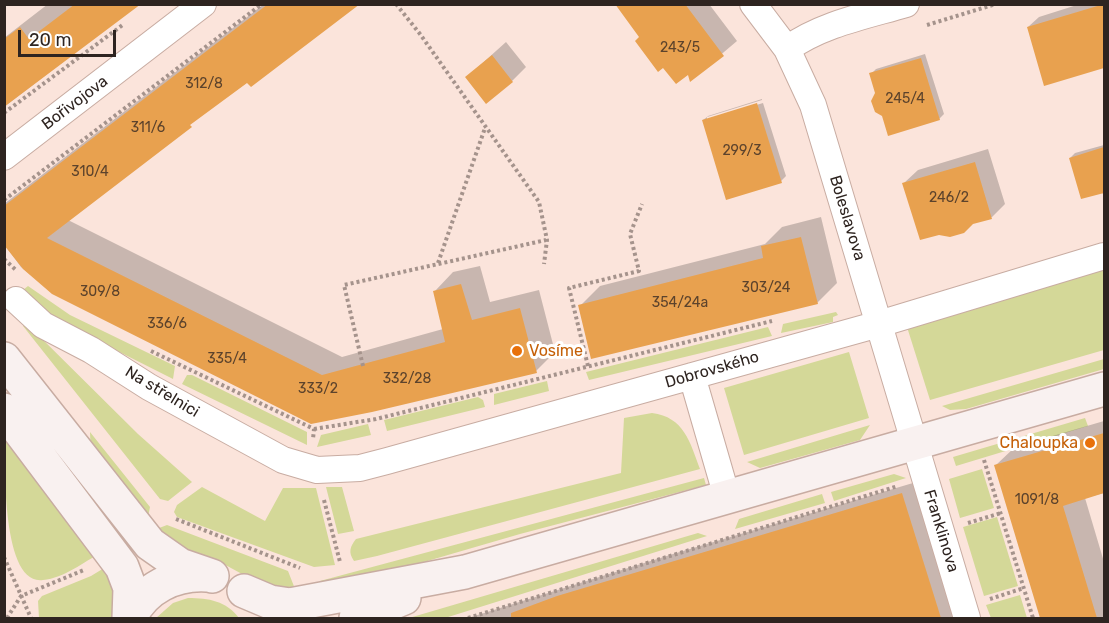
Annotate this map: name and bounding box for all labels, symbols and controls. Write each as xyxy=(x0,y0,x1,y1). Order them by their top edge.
scale bar xyxy=(21,18,118,56)
text: 20 m xyxy=(29,29,71,51)
house number: 243/5 xyxy=(660,40,700,56)
street label: Bořivojova xyxy=(38,72,112,134)
house number: 312/8 xyxy=(185,76,223,92)
house number: 245/4 xyxy=(885,91,925,107)
house number: 311/6 xyxy=(131,120,165,136)
house number: 299/3 xyxy=(722,143,762,159)
house number: 310/4 xyxy=(71,164,109,180)
street label: Boleslavova xyxy=(825,173,869,263)
house number: 246/2 xyxy=(929,190,969,206)
house number: 303/24 xyxy=(742,280,790,296)
house number: 309/8 xyxy=(80,284,120,300)
house number: 354/24a xyxy=(652,295,708,311)
house number: 336/6 xyxy=(147,316,187,332)
place label: Vosíme xyxy=(529,341,583,361)
marker: Vosíme xyxy=(510,344,524,358)
street label: Dobrovského xyxy=(663,347,761,393)
house number: 335/4 xyxy=(207,351,247,367)
street label: Na střelnici xyxy=(121,362,203,422)
house number: 332/28 xyxy=(383,371,431,387)
house number: 333/2 xyxy=(298,381,338,397)
place label: Chaloupka xyxy=(1000,433,1078,453)
marker: Chaloupka xyxy=(1083,436,1097,450)
street label: Franklinova xyxy=(919,487,963,575)
house number: 1091/8 xyxy=(1015,492,1059,508)

